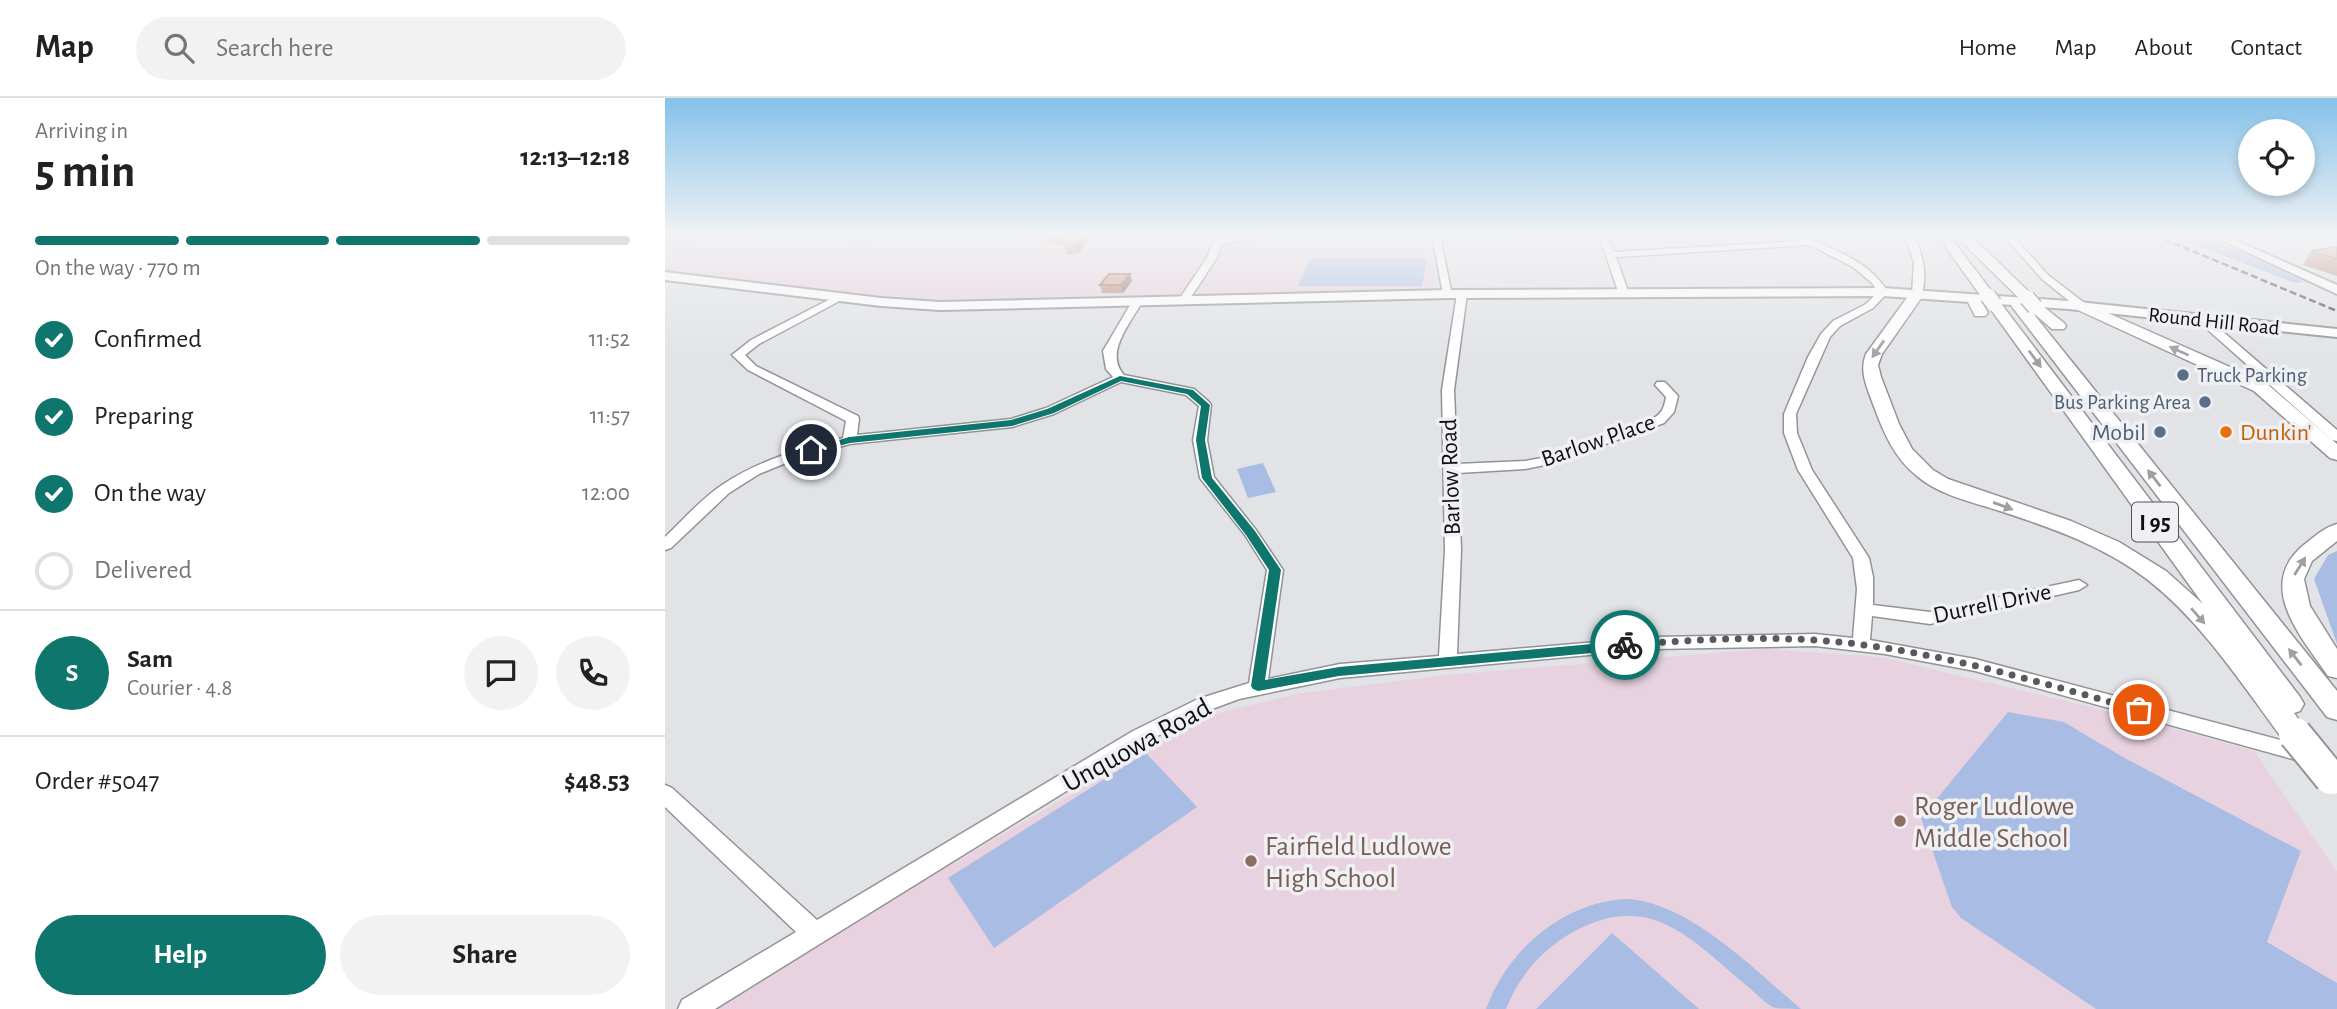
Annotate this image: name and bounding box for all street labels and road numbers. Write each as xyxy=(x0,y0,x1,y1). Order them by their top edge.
street label: Round Hill Road xyxy=(2147,304,2281,339)
street label: Barlow Place xyxy=(1538,410,1658,472)
street label: Barlow Road xyxy=(1437,418,1465,536)
road number: I 95 xyxy=(2132,502,2178,542)
street label: Durrell Drive xyxy=(1931,580,2053,628)
street label: Unquowa Road xyxy=(1058,694,1216,798)

